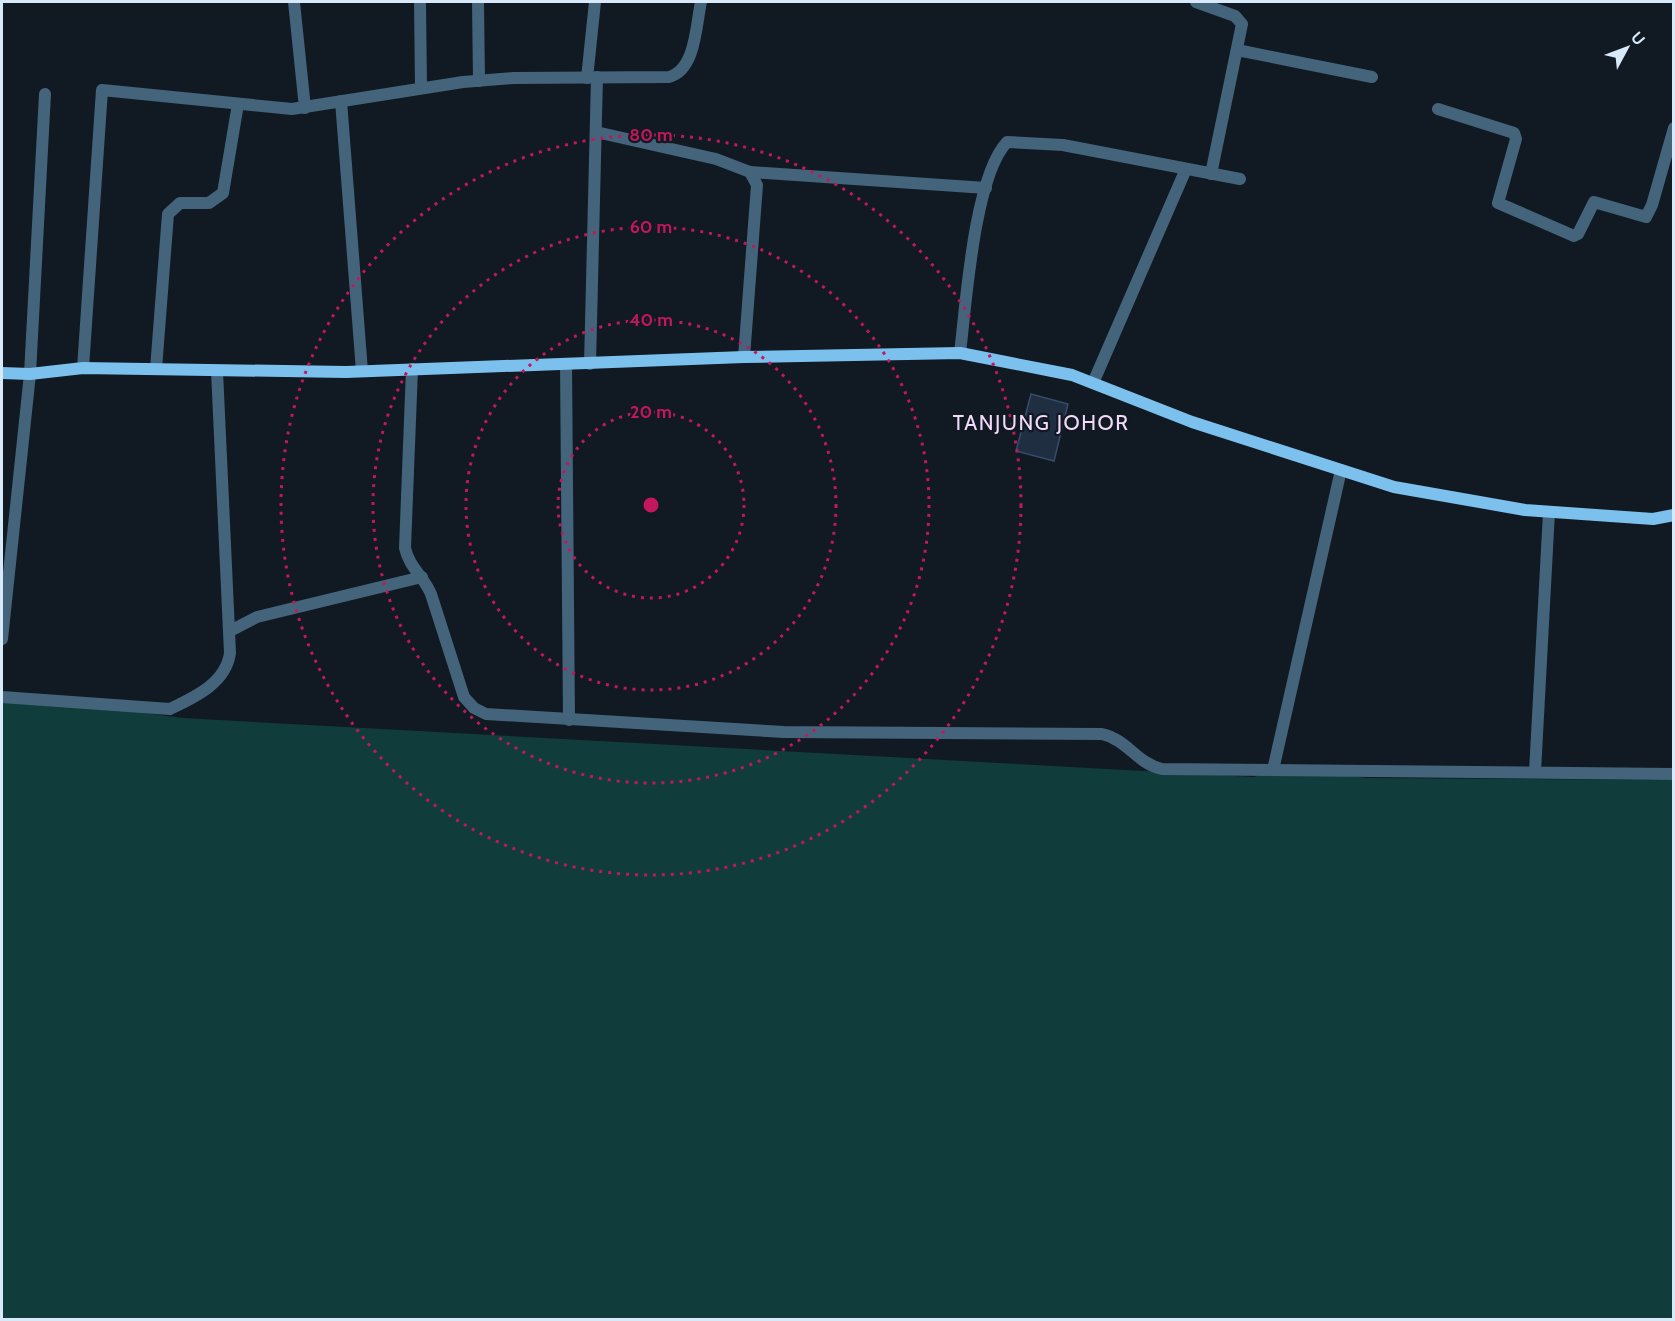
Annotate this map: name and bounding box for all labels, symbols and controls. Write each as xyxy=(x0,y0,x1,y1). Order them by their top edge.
north arrow xyxy=(1597,18,1657,78)
text: U xyxy=(1627,28,1649,49)
text: 80 m xyxy=(629,124,673,146)
text: 60 m xyxy=(630,216,672,238)
text: 40 m xyxy=(629,309,673,331)
text: 20 m xyxy=(630,401,672,423)
district label: TANJUNG JOHOR xyxy=(953,410,1129,435)
centre of rings xyxy=(641,495,661,515)

